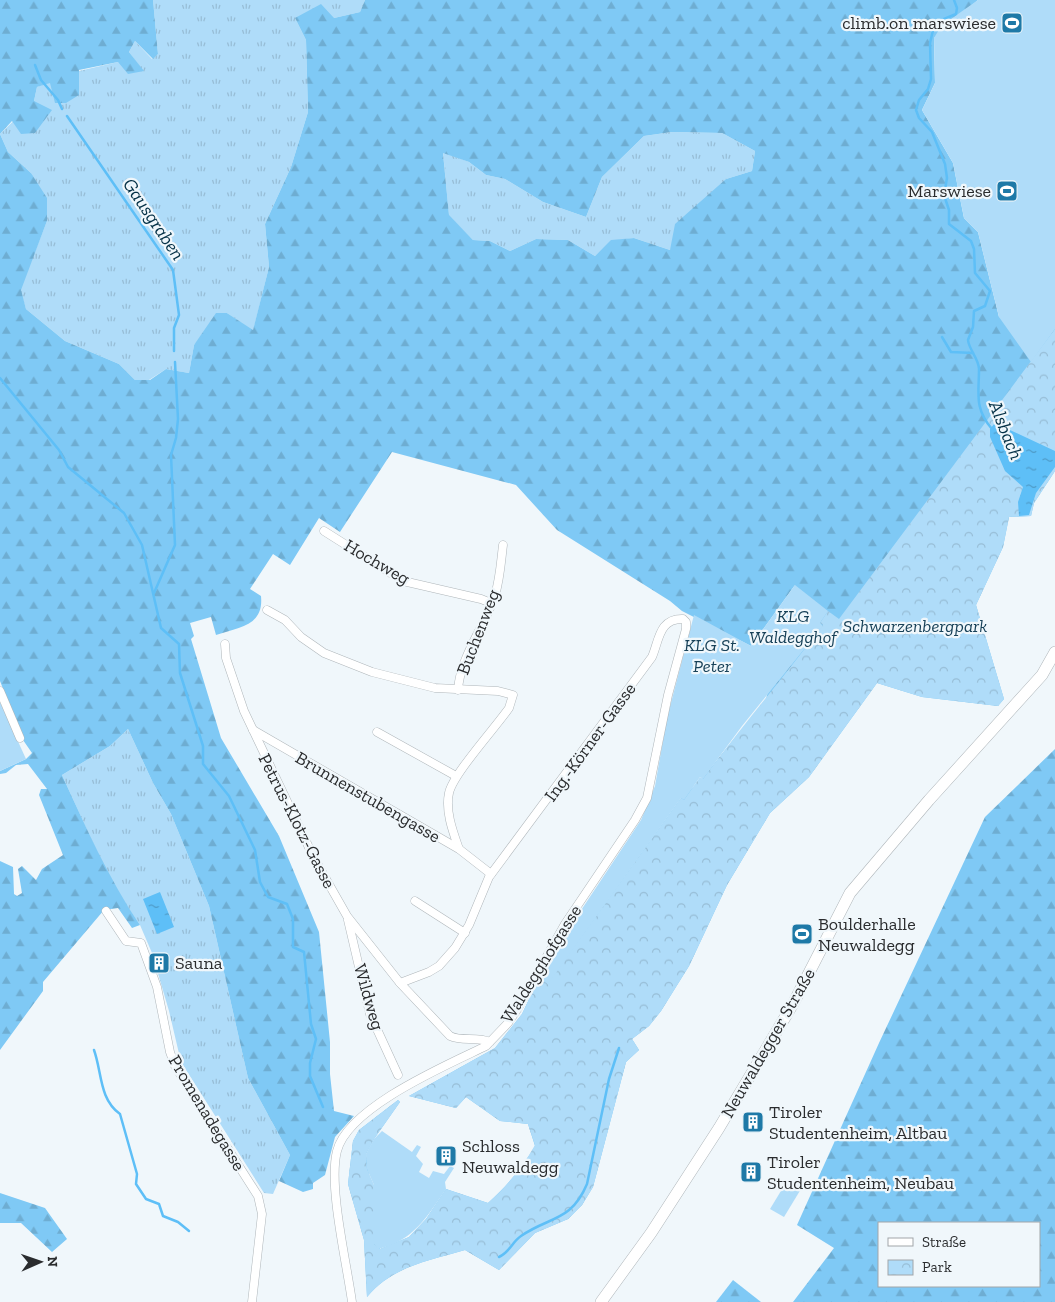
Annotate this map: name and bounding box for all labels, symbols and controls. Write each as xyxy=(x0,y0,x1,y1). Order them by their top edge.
sports icon: climb.on marswiese xyxy=(1000,11,1024,35)
place label: climb.on marswiese xyxy=(842,12,996,34)
water label: Gausgraben xyxy=(118,174,190,264)
sports icon: Marswiese xyxy=(995,179,1019,203)
place label: Marswiese xyxy=(908,180,991,202)
water label: Alsbach xyxy=(983,396,1028,463)
street label: Hochweg xyxy=(340,534,414,590)
street label: Buchenweg xyxy=(452,586,504,678)
park label: KLG Waldegghof xyxy=(749,605,839,648)
park label: Schwarzenbergpark xyxy=(843,615,987,637)
park label: KLG St. Peter xyxy=(684,634,740,677)
street label: Ing.-Körner-Gasse xyxy=(540,678,640,806)
street label: Brunnenstubengasse xyxy=(292,747,444,847)
street label: Petrus-Klotz-Gasse xyxy=(253,750,341,892)
street label: Waldegghofgasse xyxy=(496,901,586,1027)
place label: Boulderhalle Neuwaldegg xyxy=(818,913,916,956)
sports icon: Boulderhalle Neuwaldegg xyxy=(790,922,814,946)
building icon: Sauna xyxy=(147,951,171,975)
place label: Sauna xyxy=(175,952,223,974)
street label: Wildweg xyxy=(349,961,389,1033)
street label: Neuwaldegger Straße xyxy=(716,964,820,1122)
street label: Promenadegasse xyxy=(164,1051,250,1175)
place label: Tiroler Studentenheim, Altbau xyxy=(769,1101,947,1144)
building icon: Tiroler Studentenheim, Altbau xyxy=(741,1110,765,1134)
place label: Schloss Neuwaldegg xyxy=(462,1135,559,1178)
building icon: Schloss Neuwaldegg xyxy=(434,1144,458,1168)
place label: Tiroler Studentenheim, Neubau xyxy=(767,1151,954,1194)
building icon: Tiroler Studentenheim, Neubau xyxy=(739,1160,763,1184)
legend xyxy=(878,1222,1040,1287)
text: Straße xyxy=(922,1233,966,1251)
north arrow xyxy=(15,1237,65,1287)
text: N xyxy=(44,1256,61,1268)
text: Park xyxy=(922,1258,952,1276)

